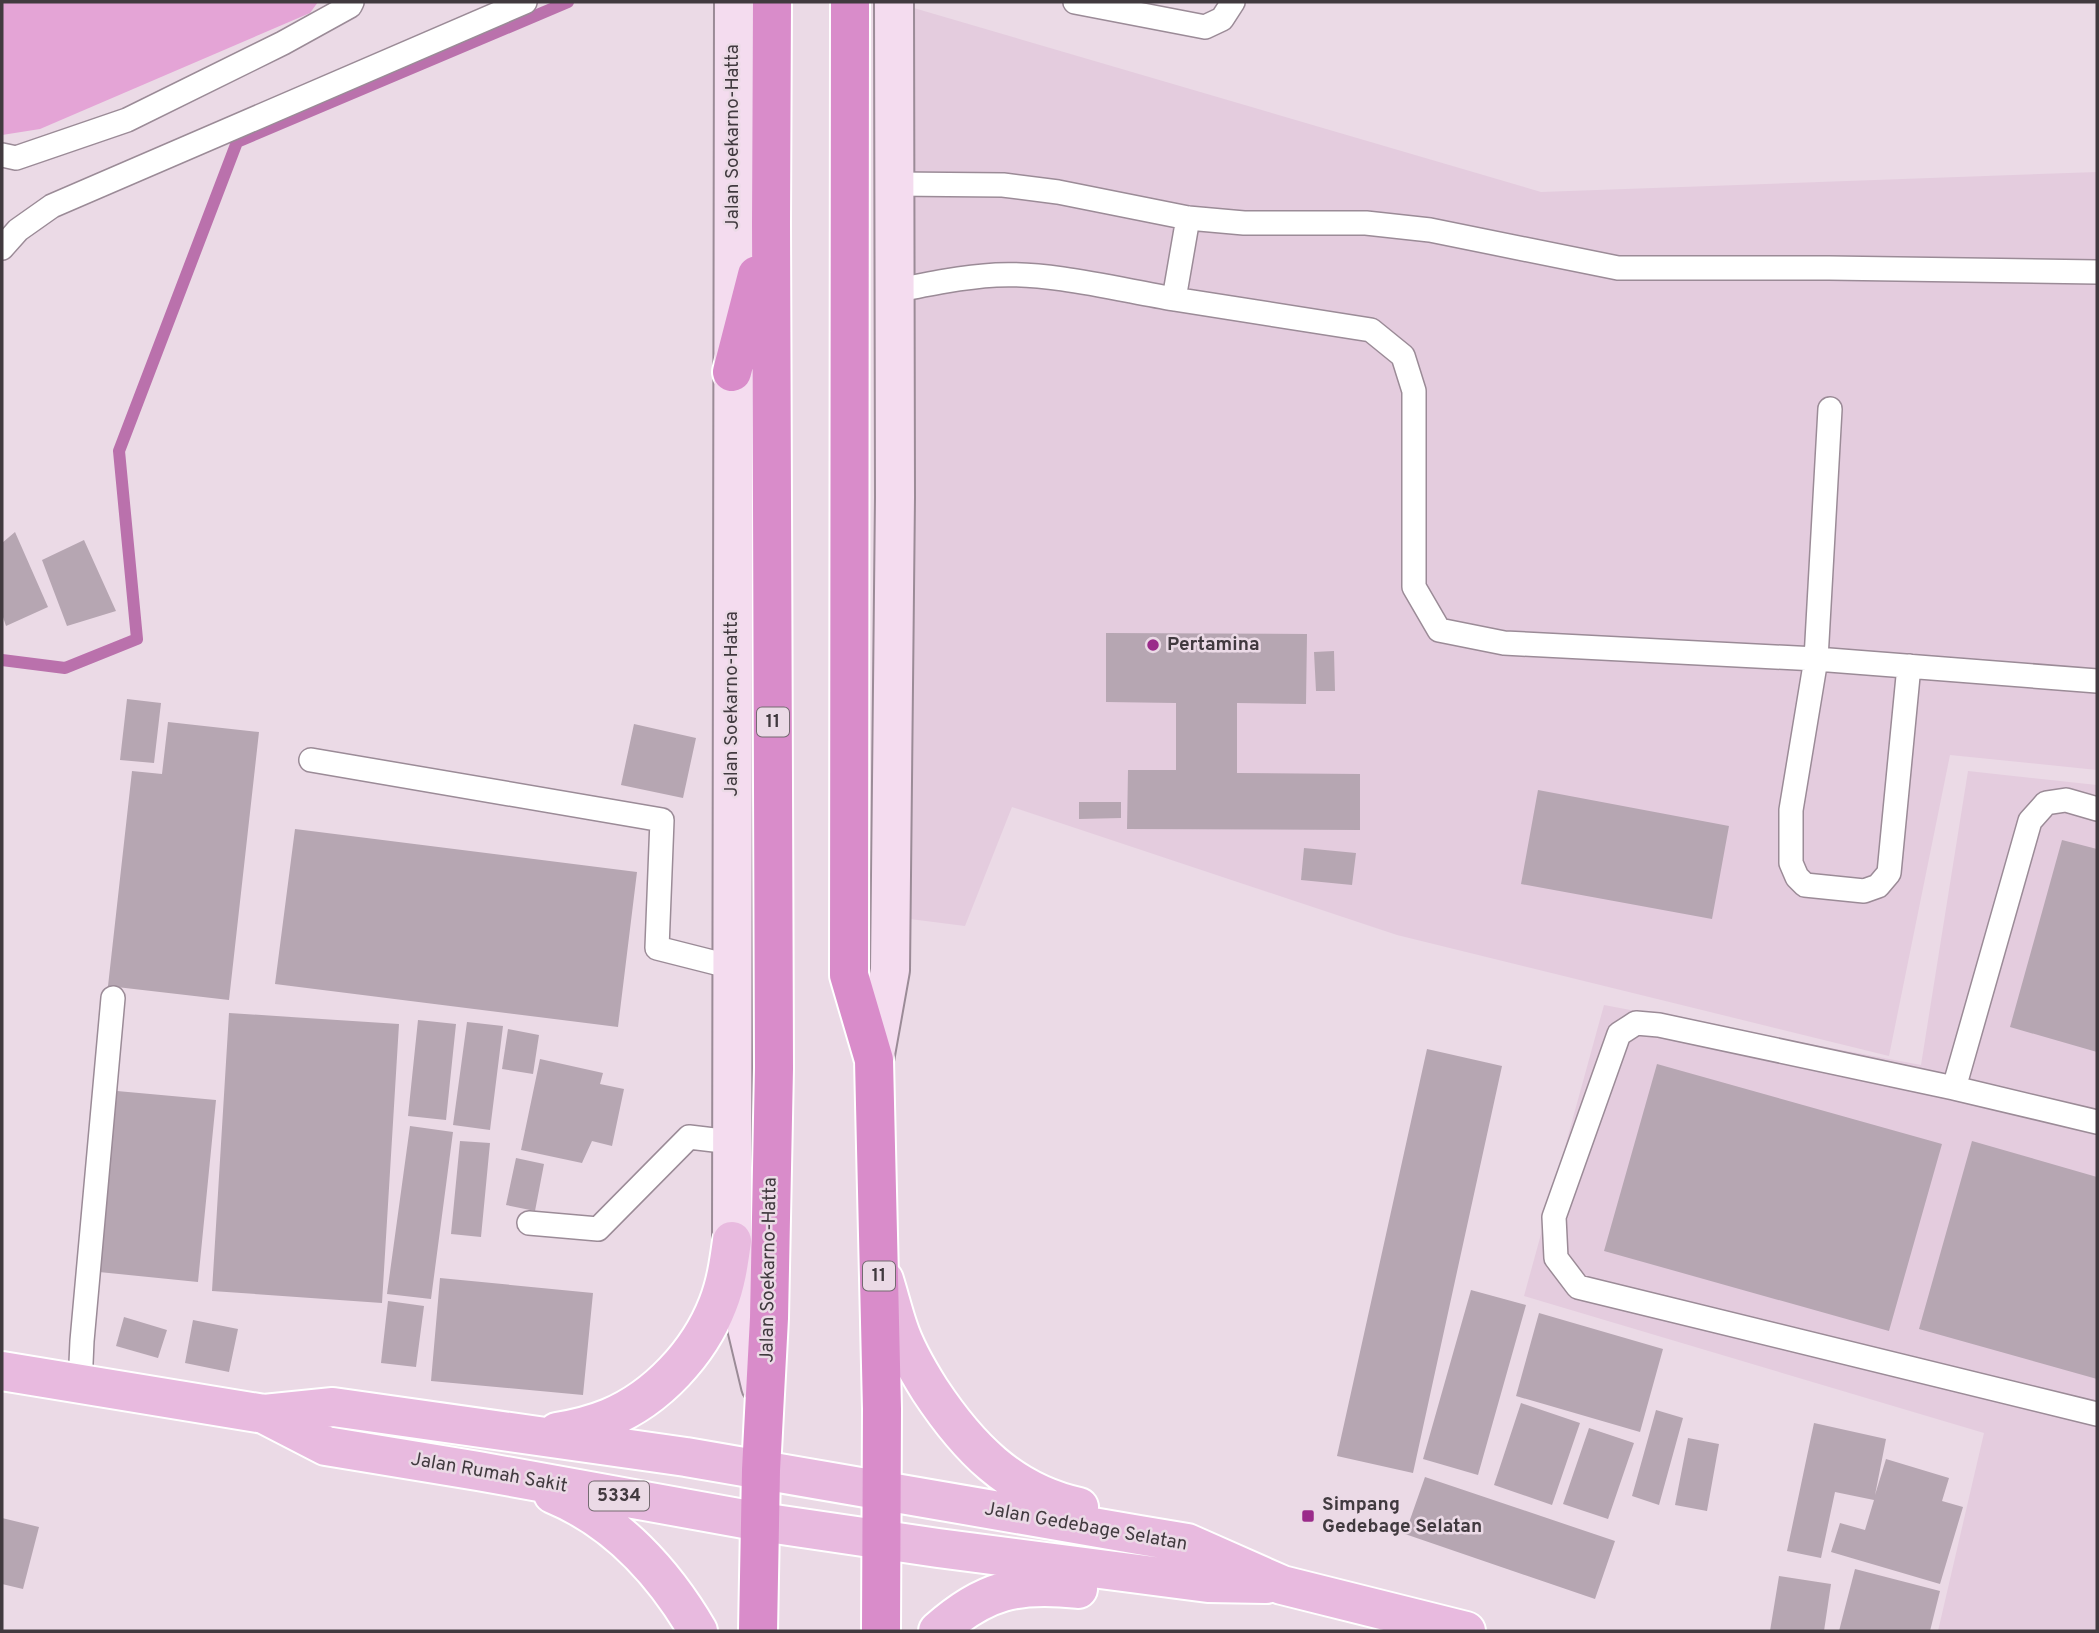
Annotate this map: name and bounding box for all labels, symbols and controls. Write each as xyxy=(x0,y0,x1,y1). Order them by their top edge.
street label: Jalan Soekarno-Hatta xyxy=(721,44,745,230)
street label: Jalan Soekarno-Hatta xyxy=(720,611,744,797)
place label: Pertamina xyxy=(1167,633,1259,657)
marker: Pertamina xyxy=(1145,637,1161,653)
road number: 11 xyxy=(757,708,789,736)
street label: Jalan Soekarno-Hatta xyxy=(755,1177,783,1363)
road number: 11 xyxy=(863,1261,895,1290)
street label: Jalan Rumah Sakit xyxy=(409,1447,569,1499)
road number: 5334 xyxy=(589,1482,649,1511)
place label: Simpang Gedebage Selatan xyxy=(1322,1493,1482,1539)
street label: Jalan Gedebage Selatan xyxy=(983,1497,1189,1557)
marker: Simpang Gedebage Selatan xyxy=(1300,1508,1316,1524)

